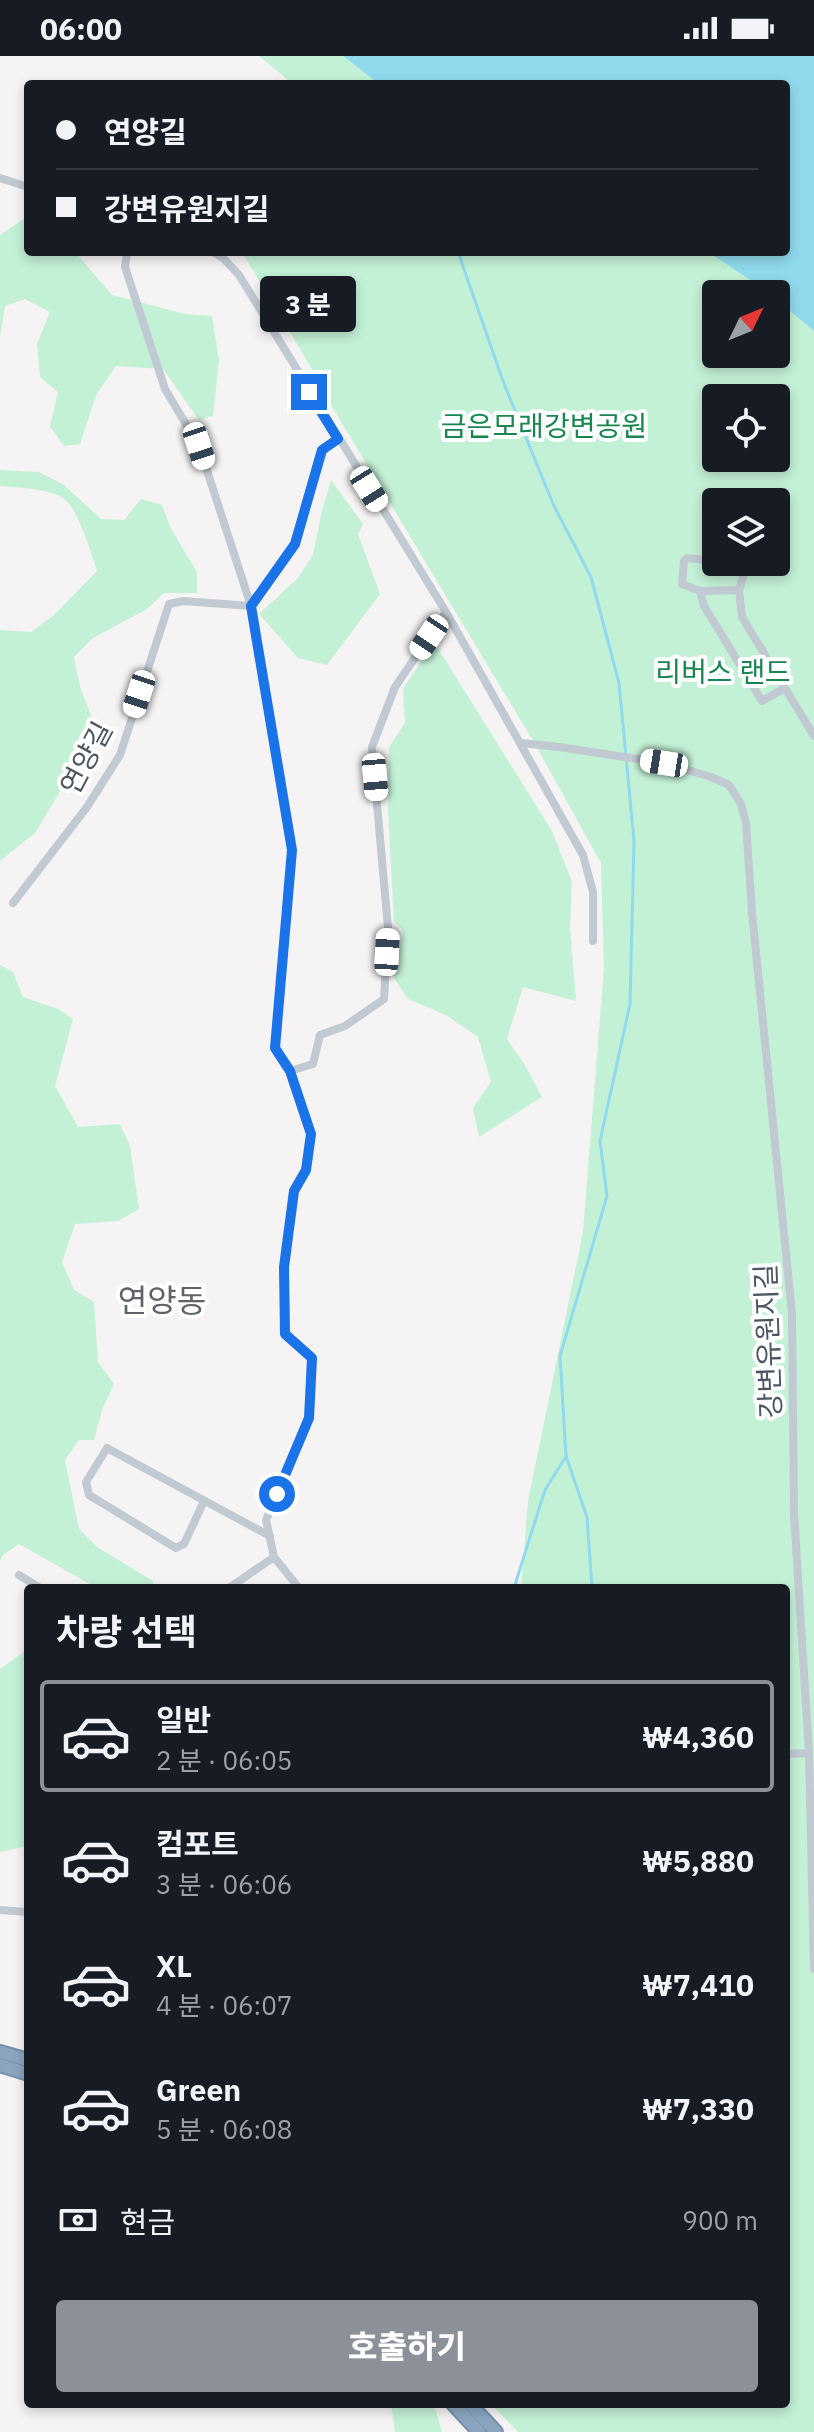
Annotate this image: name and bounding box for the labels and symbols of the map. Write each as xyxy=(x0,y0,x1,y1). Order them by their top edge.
callout: 3 분 xyxy=(261,276,357,332)
north arrow xyxy=(702,280,790,368)
route end xyxy=(291,374,327,410)
park label: 금은모래강변공원 xyxy=(441,407,647,444)
car xyxy=(180,419,218,473)
car xyxy=(346,462,392,516)
car xyxy=(406,610,452,664)
park label: 리버스 랜드 xyxy=(655,653,791,690)
car xyxy=(120,667,158,721)
street label: 연양길 xyxy=(51,715,120,801)
car xyxy=(638,747,690,779)
car xyxy=(361,752,389,802)
car xyxy=(374,927,400,977)
street label: 강변유원지길 xyxy=(746,1263,789,1419)
district label: 연양동 xyxy=(118,1279,206,1321)
route start xyxy=(259,1476,295,1512)

